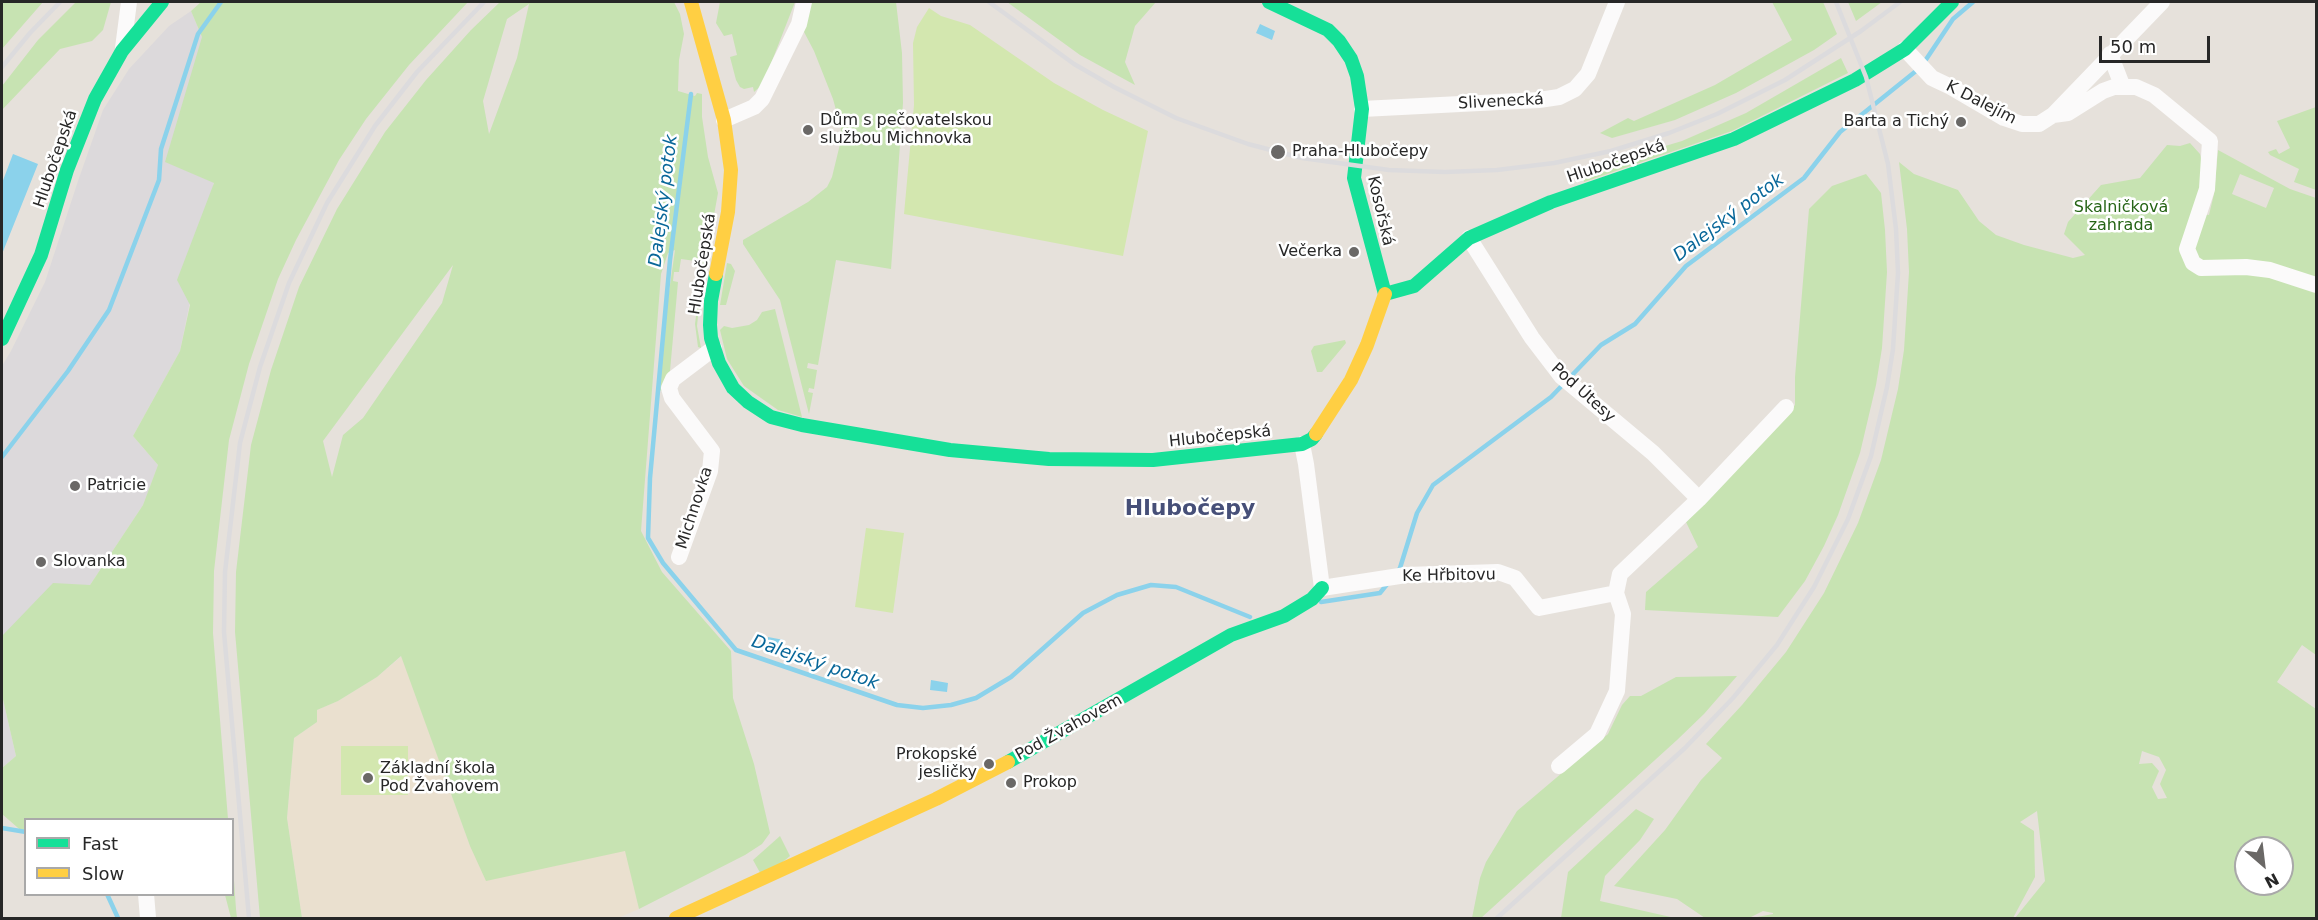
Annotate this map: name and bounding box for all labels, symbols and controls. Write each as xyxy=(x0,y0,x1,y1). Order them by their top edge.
scale bar xyxy=(2102,24,2213,62)
text: 50 m xyxy=(2110,36,2156,57)
street label: K Dalejím xyxy=(1943,77,2019,129)
street label: Slivenecká xyxy=(1458,90,1544,114)
street label: Hlubočepská xyxy=(30,107,82,211)
place label: Dům s pečovatelskou službou Michnovka xyxy=(820,111,992,149)
place label: Barta a Tichý xyxy=(1843,112,1949,132)
marker: Barta a Tichý xyxy=(1954,115,1968,129)
marker: Dům s pečovatelskou službou Michnovka xyxy=(801,123,815,137)
water label: Dalejský potok xyxy=(645,134,683,268)
street label: Hlubočepská xyxy=(1564,136,1668,188)
place label: Praha-Hlubočepy xyxy=(1292,142,1428,162)
marker: Praha-Hlubočepy xyxy=(1269,143,1287,161)
water label: Dalejský potok xyxy=(1669,169,1789,267)
street label: Kosořská xyxy=(1363,174,1397,248)
park label: Skalničková zahrada xyxy=(2074,198,2168,236)
street label: Hlubočepská xyxy=(686,212,720,316)
place label: Večerka xyxy=(1278,242,1342,262)
marker: Večerka xyxy=(1347,245,1361,259)
street label: Pod Útesy xyxy=(1547,359,1619,427)
street label: Hlubočepská xyxy=(1168,422,1272,452)
street label: Michnovka xyxy=(673,464,717,552)
place label: Patricie xyxy=(87,476,146,496)
marker: Patricie xyxy=(68,479,82,493)
district label: Hlubočepy xyxy=(1125,496,1255,522)
place label: Slovanka xyxy=(53,552,126,572)
marker: Slovanka xyxy=(34,555,48,569)
street label: Ke Hřbitovu xyxy=(1402,566,1496,586)
water label: Dalejský potok xyxy=(749,631,881,695)
street label: Pod Žvahovem xyxy=(1012,691,1126,765)
place label: Prokopské jesličky xyxy=(896,745,977,783)
marker: Prokopské jesličky xyxy=(982,757,996,771)
place label: Základní škola Pod Žvahovem xyxy=(380,759,499,797)
marker: Základní škola Pod Žvahovem xyxy=(361,771,375,785)
place label: Prokop xyxy=(1023,773,1077,793)
marker: Prokop xyxy=(1004,776,1018,790)
legend xyxy=(24,818,234,896)
text: Fast xyxy=(82,833,118,854)
north arrow xyxy=(2234,836,2294,896)
text: Slow xyxy=(82,863,124,884)
text: N xyxy=(2261,869,2282,892)

